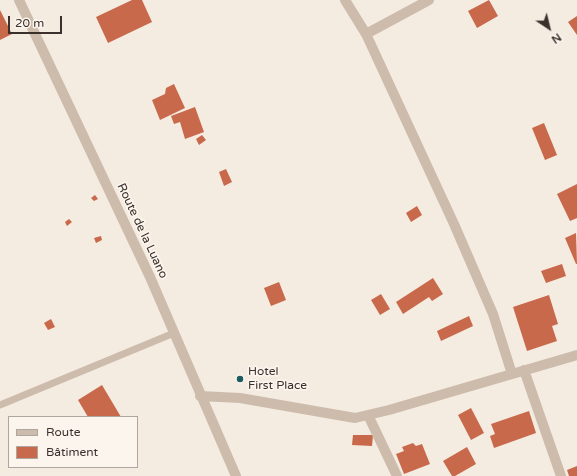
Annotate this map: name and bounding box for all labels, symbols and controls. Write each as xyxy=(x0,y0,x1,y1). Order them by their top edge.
scale bar xyxy=(10,8,64,34)
north arrow xyxy=(529,8,569,48)
text: 20 m xyxy=(15,16,44,30)
text: N xyxy=(549,30,564,46)
street label: Route de la Luano xyxy=(114,181,170,281)
place label: Hotel First Place xyxy=(248,365,307,393)
marker: Hotel First Place xyxy=(235,374,245,384)
legend xyxy=(8,416,138,468)
text: Route xyxy=(46,425,80,439)
text: Bâtiment xyxy=(46,445,98,459)

